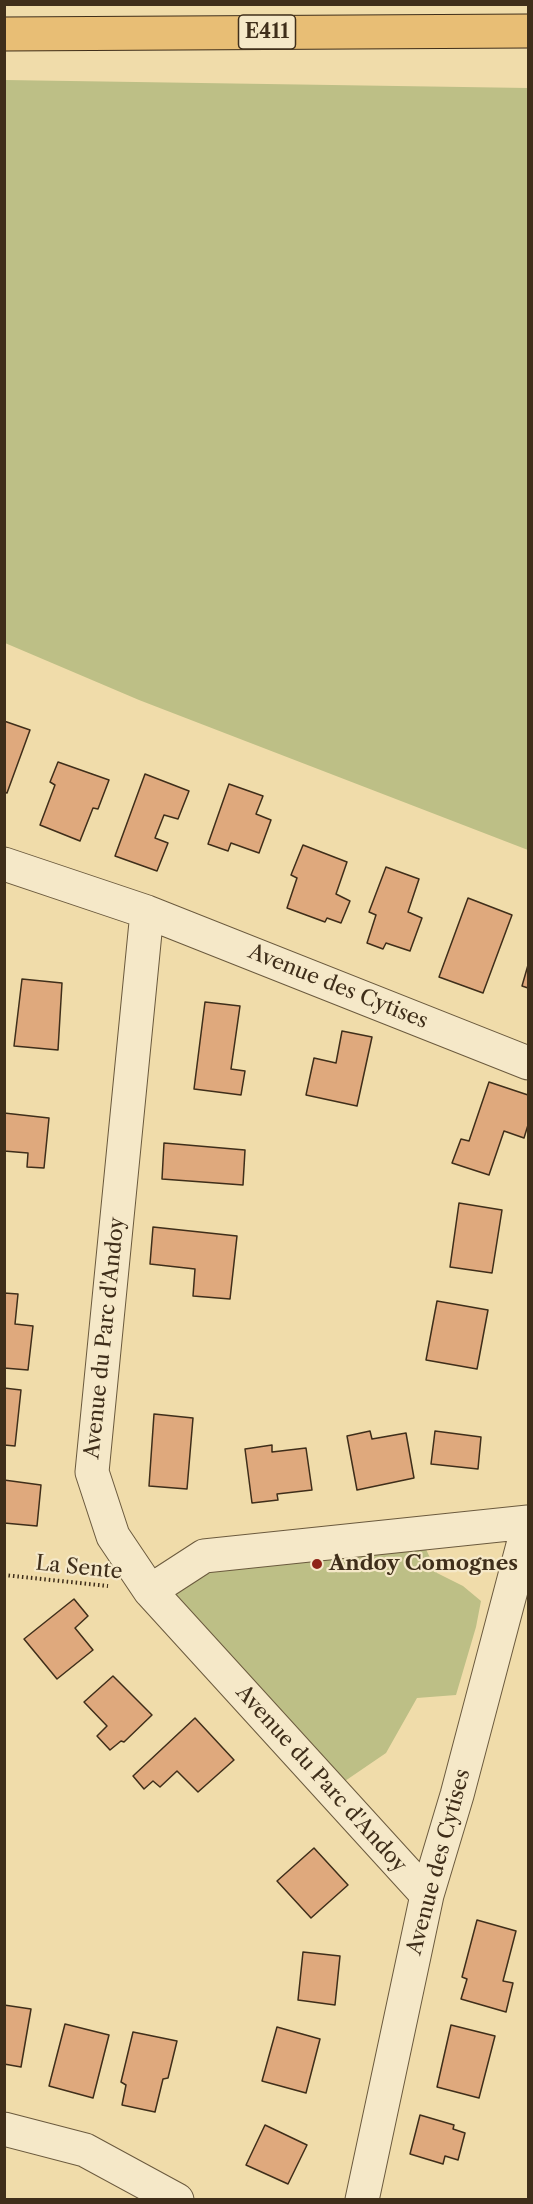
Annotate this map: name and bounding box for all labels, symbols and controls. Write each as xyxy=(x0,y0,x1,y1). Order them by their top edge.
road number: E411 xyxy=(238,15,296,49)
street label: Avenue des Cytises xyxy=(245,939,431,1035)
street label: Avenue du Parc d'Andoy xyxy=(80,1216,130,1460)
street label: La Sente xyxy=(34,1551,124,1585)
place label: Andoy Comognes xyxy=(329,1551,518,1577)
marker: Andoy Comognes xyxy=(310,1557,324,1571)
street label: Avenue du Parc d'Andoy xyxy=(230,1680,412,1878)
street label: Avenue des Cytises xyxy=(402,1766,476,1958)

